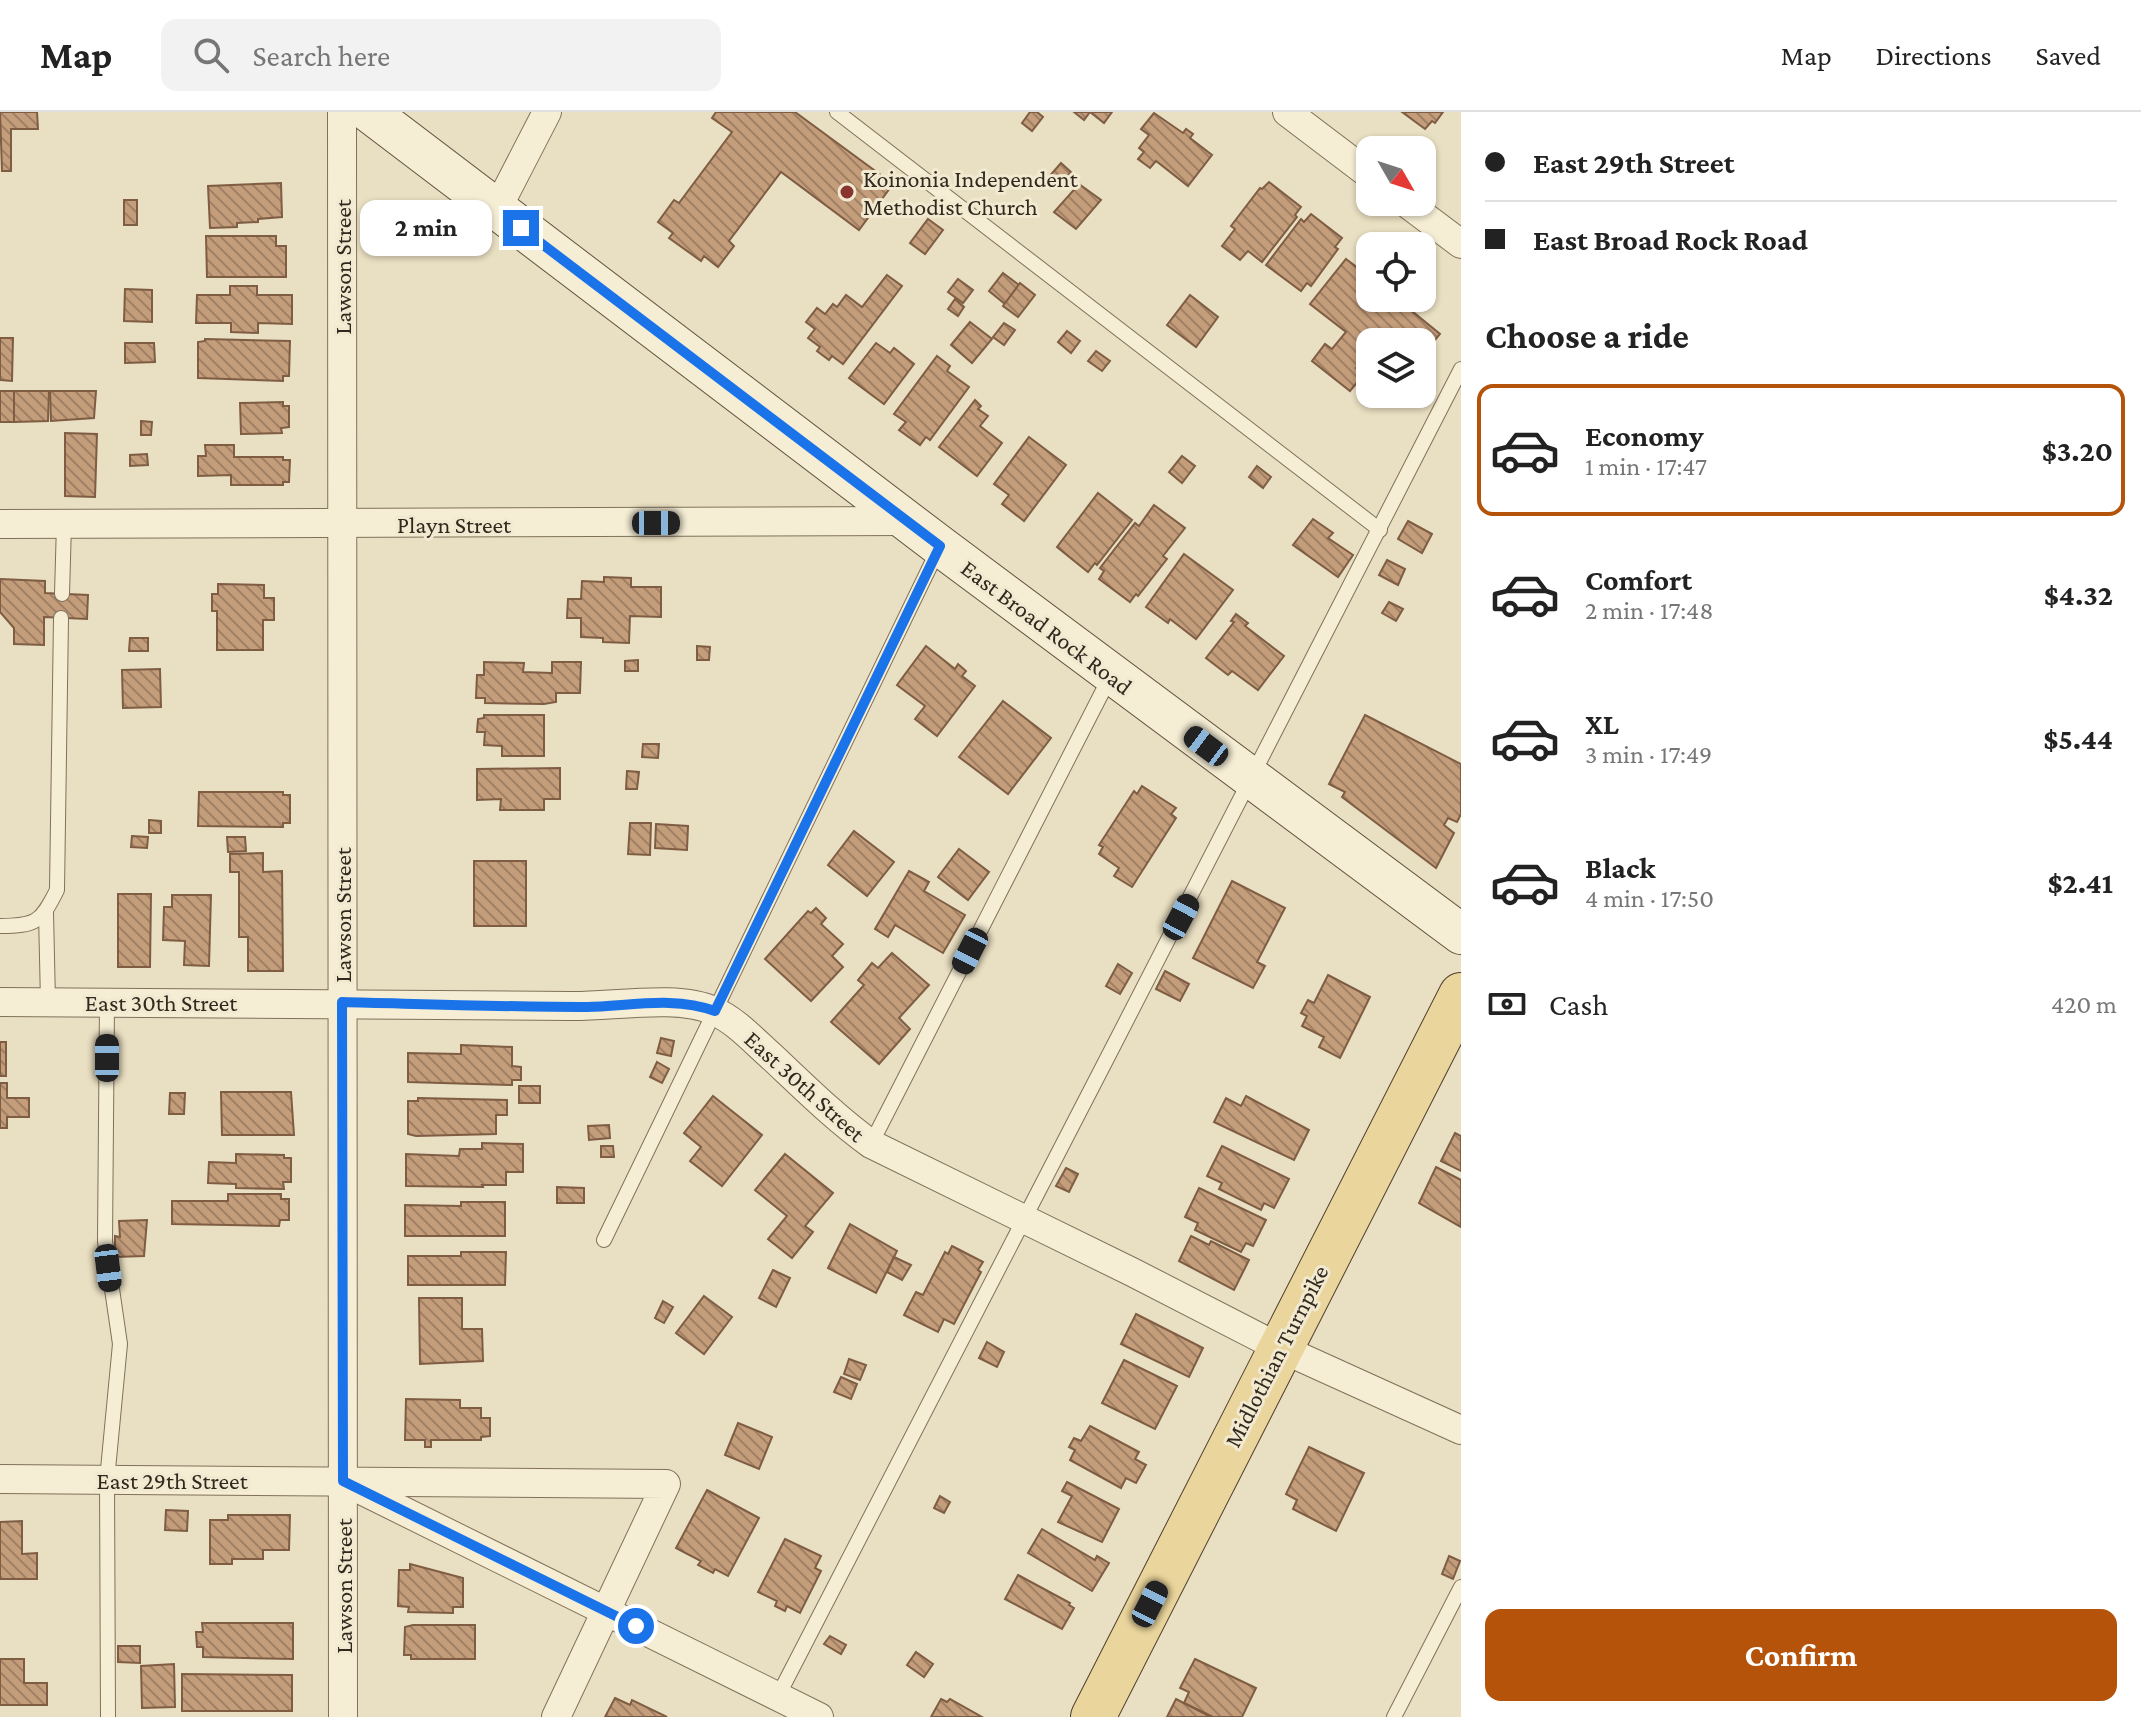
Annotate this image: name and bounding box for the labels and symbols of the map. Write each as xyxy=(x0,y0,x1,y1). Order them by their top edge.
north arrow xyxy=(1356,136,1436,216)
place label: Koinonia Independent Methodist Church xyxy=(863,165,1079,220)
marker: Koinonia Independent Methodist Church xyxy=(838,183,856,201)
street label: Lawson Street xyxy=(329,198,356,335)
callout: 2 min xyxy=(361,200,493,256)
route end xyxy=(503,210,539,246)
street label: Playn Street xyxy=(397,511,512,538)
car xyxy=(632,511,680,535)
street label: East Broad Rock Road xyxy=(956,554,1138,700)
car xyxy=(1180,722,1232,770)
street label: Lawson Street xyxy=(329,846,356,983)
car xyxy=(1159,890,1203,944)
car xyxy=(948,924,992,978)
street label: East 30th Street xyxy=(85,989,238,1016)
street label: East 30th Street xyxy=(739,1025,871,1148)
car xyxy=(95,1034,119,1082)
car xyxy=(93,1243,123,1293)
street label: Midlothian Turnpike xyxy=(1218,1261,1334,1451)
street label: East 29th Street xyxy=(96,1467,249,1494)
street label: Lawson Street xyxy=(330,1517,357,1654)
car xyxy=(1128,1577,1172,1631)
route start xyxy=(618,1608,654,1644)

